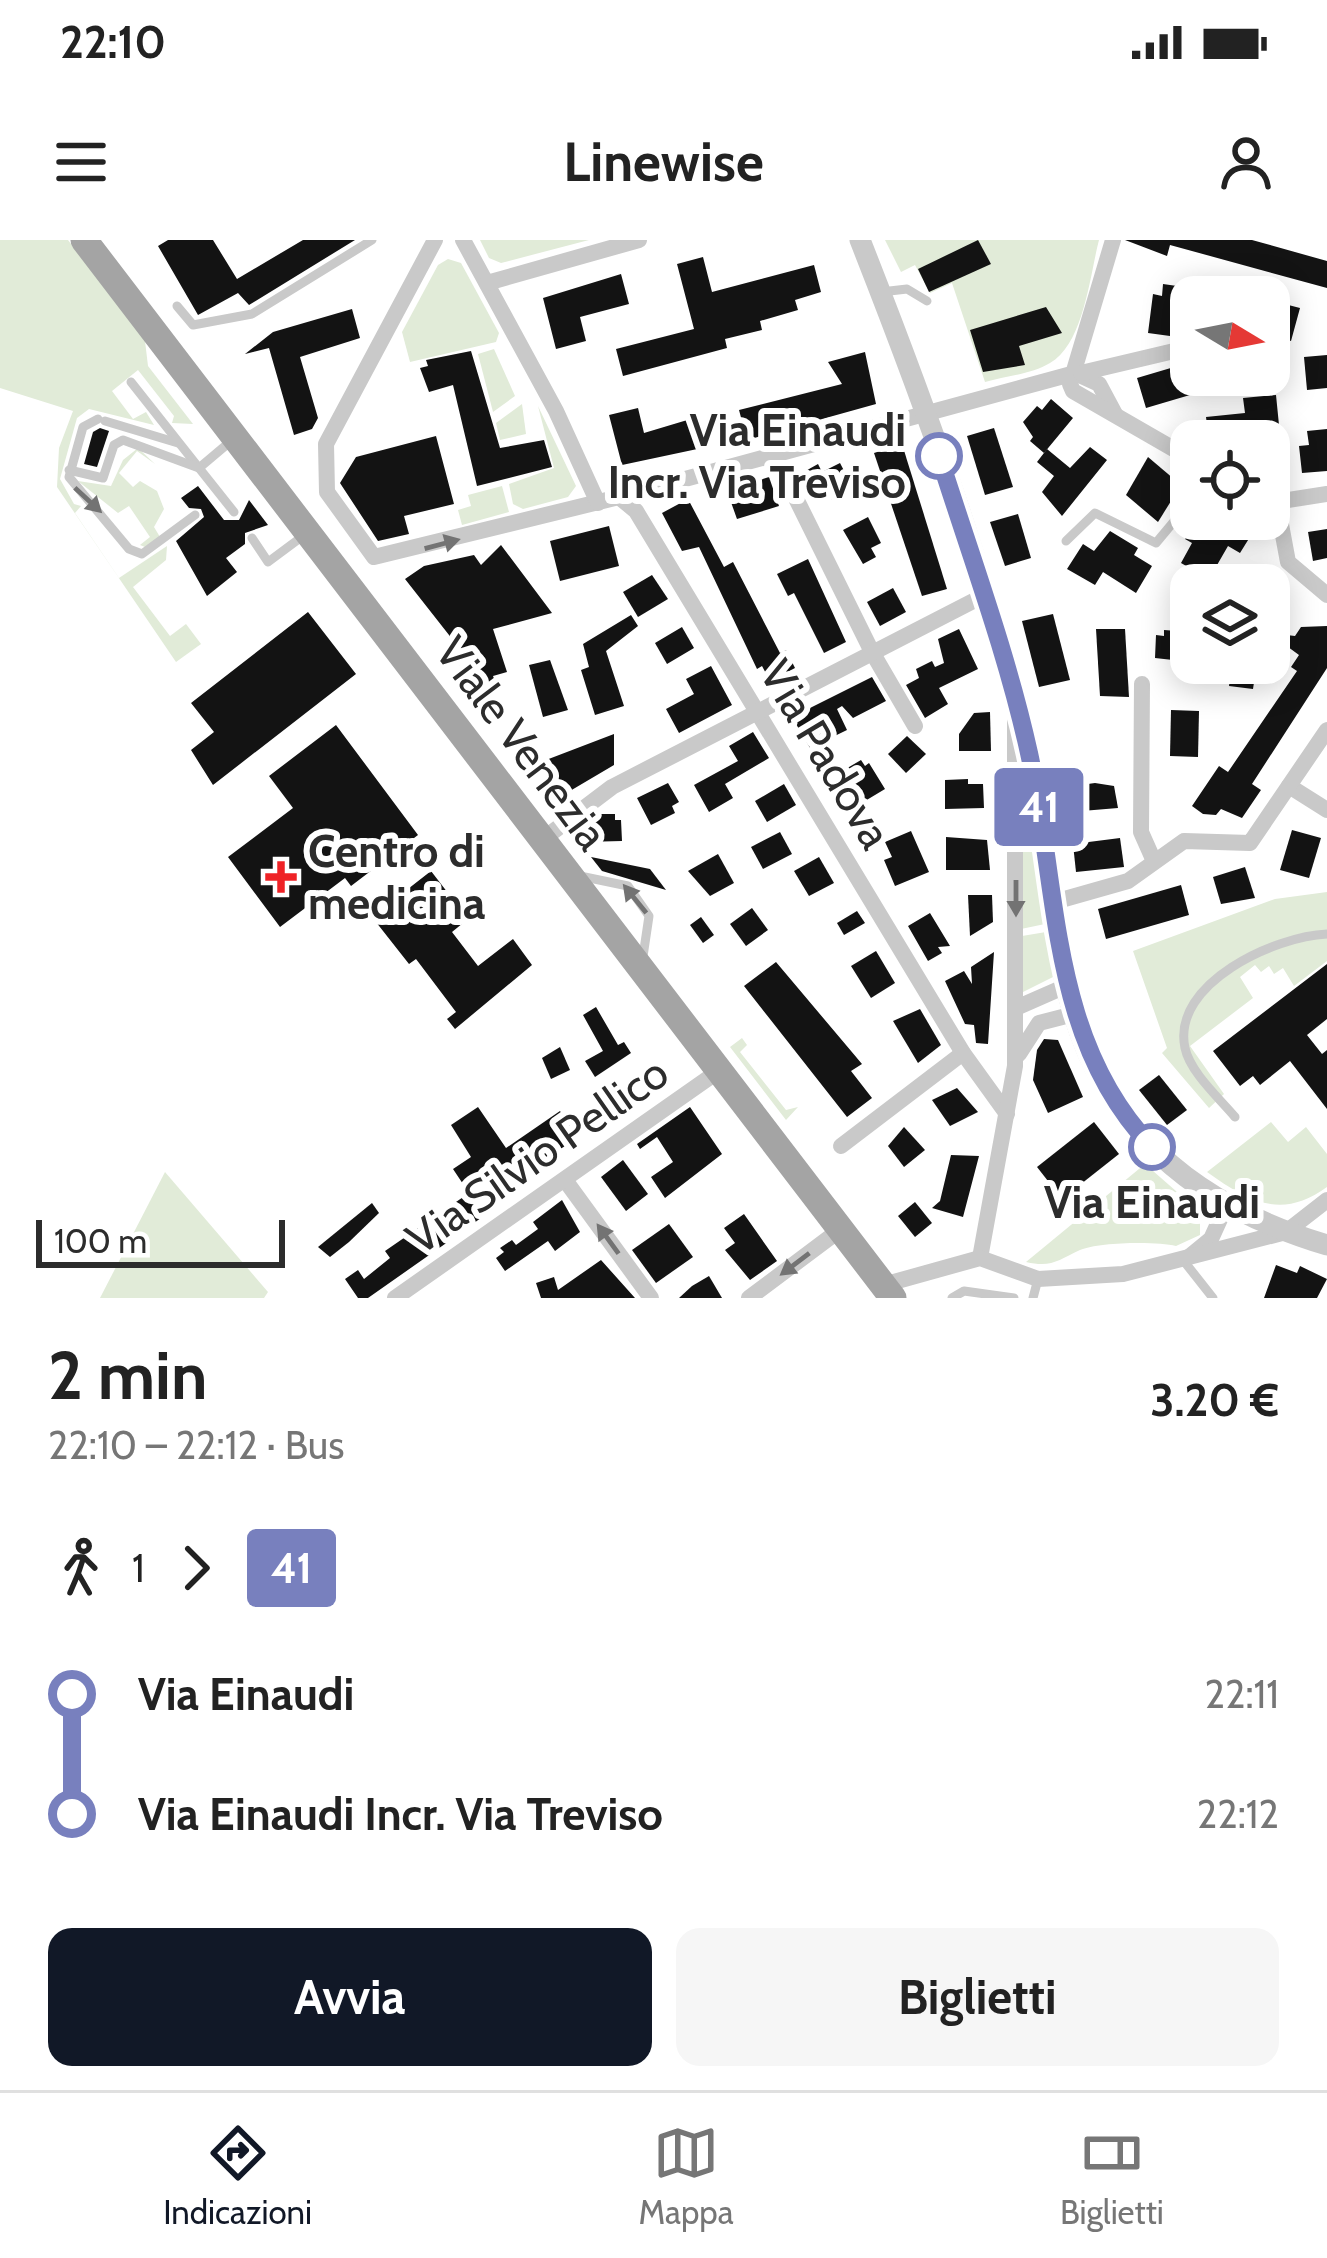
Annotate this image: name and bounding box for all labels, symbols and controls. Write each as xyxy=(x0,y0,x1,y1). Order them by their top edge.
text: 22:10 xyxy=(60,15,166,69)
icon: menu xyxy=(48,129,114,195)
text: Linewise xyxy=(563,129,764,195)
icon: person xyxy=(1213,129,1279,195)
north arrow xyxy=(1170,276,1290,396)
map controls xyxy=(1170,276,1290,684)
place label: Via Einaudi Incr. Via Treviso xyxy=(607,403,906,509)
button: locate xyxy=(1170,420,1290,540)
marker: Via Einaudi Incr. Via Treviso xyxy=(917,434,961,478)
one-way arrow xyxy=(73,486,102,513)
one-way arrow xyxy=(423,533,460,552)
button: layers xyxy=(1170,564,1290,684)
street label: Viale Venezia xyxy=(424,626,620,860)
street label: Via Padova xyxy=(749,650,903,858)
line badge: 41 xyxy=(985,768,1093,846)
text: 41 xyxy=(1018,781,1060,833)
place label: Centro di medicina xyxy=(308,824,485,930)
marker: Centro di medicina xyxy=(265,861,297,893)
one-way arrow xyxy=(1006,880,1026,918)
one-way arrow xyxy=(623,884,648,915)
street label: Via Silvio Pellico xyxy=(396,1045,678,1265)
marker: Via Einaudi xyxy=(1130,1125,1174,1169)
place label: Via Einaudi xyxy=(1044,1175,1260,1229)
scale bar xyxy=(36,1214,285,1267)
text: 100 m xyxy=(54,1221,147,1261)
one-way arrow xyxy=(596,1223,620,1255)
one-way arrow xyxy=(779,1251,811,1275)
text: 2 min xyxy=(48,1335,207,1416)
text: 3.20 € xyxy=(1150,1373,1279,1427)
text: 22:10 – 22:12 · Bus xyxy=(48,1421,344,1469)
icon: walk xyxy=(48,1535,114,1601)
icon: forward xyxy=(163,1535,229,1601)
text: 41 xyxy=(271,1542,312,1594)
text: 1 xyxy=(132,1544,145,1592)
text: Via Einaudi xyxy=(138,1667,354,1721)
text: 22:11 xyxy=(1205,1670,1279,1718)
text: Via Einaudi Incr. Via Treviso xyxy=(138,1787,663,1841)
text: 22:12 xyxy=(1197,1790,1279,1838)
button: Avvia xyxy=(48,1928,652,2066)
button: Biglietti xyxy=(676,1928,1279,2066)
tab: Indicazioni xyxy=(163,2120,312,2232)
tab: Mappa xyxy=(638,2120,734,2232)
tab: Biglietti xyxy=(1060,2120,1164,2232)

